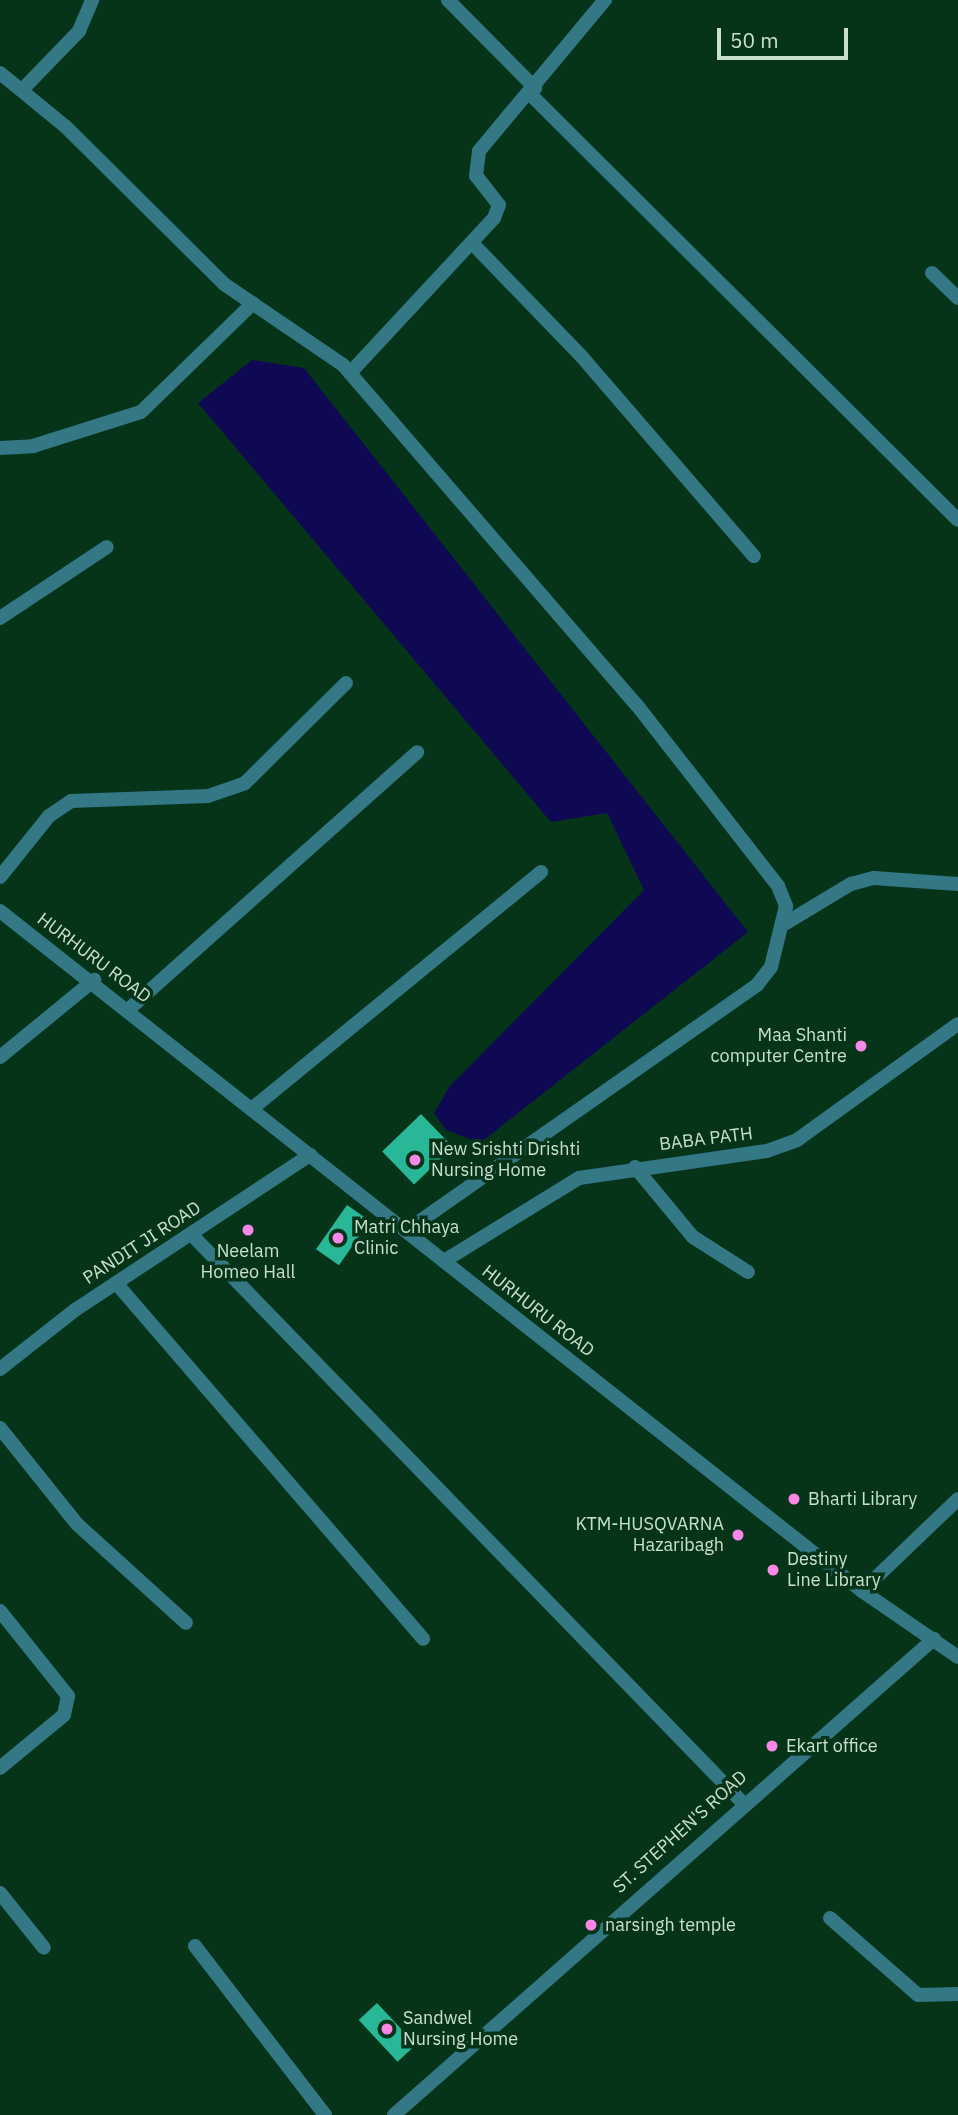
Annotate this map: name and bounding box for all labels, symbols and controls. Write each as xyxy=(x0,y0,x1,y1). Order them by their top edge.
scale bar xyxy=(720,14,851,58)
text: 50 m xyxy=(730,26,779,54)
street label: HURHURU ROAD xyxy=(33,908,155,1008)
place label: Maa Shanti computer Centre xyxy=(711,1025,847,1068)
marker: Maa Shanti computer Centre xyxy=(853,1038,869,1054)
street label: BABA PATH xyxy=(658,1123,754,1155)
place label: New Srishti Drishti Nursing Home xyxy=(431,1139,580,1182)
marker: New Srishti Drishti Nursing Home xyxy=(405,1150,425,1170)
street label: PANDIT JI ROAD xyxy=(79,1197,205,1289)
place label: Matri Chhaya Clinic xyxy=(354,1217,459,1260)
marker: Neelam Homeo Hall xyxy=(240,1222,256,1238)
marker: Matri Chhaya Clinic xyxy=(328,1228,348,1248)
place label: Neelam Homeo Hall xyxy=(201,1241,295,1284)
street label: HURHURU ROAD xyxy=(478,1260,598,1362)
place label: Bharti Library xyxy=(808,1488,917,1510)
marker: Bharti Library xyxy=(786,1491,802,1507)
place label: KTM-HUSQVARNA Hazaribagh xyxy=(575,1514,724,1556)
marker: KTM-HUSQVARNA Hazaribagh xyxy=(730,1527,746,1543)
place label: Destiny Line Library xyxy=(787,1549,881,1592)
marker: Destiny Line Library xyxy=(765,1562,781,1578)
place label: Ekart office xyxy=(786,1735,878,1757)
marker: Ekart office xyxy=(764,1738,780,1754)
street label: ST. STEPHEN'S ROAD xyxy=(609,1766,751,1898)
place label: narsingh temple xyxy=(605,1914,736,1936)
marker: narsingh temple xyxy=(583,1917,599,1933)
place label: Sandwel Nursing Home xyxy=(403,2008,518,2050)
marker: Sandwel Nursing Home xyxy=(377,2019,397,2039)

